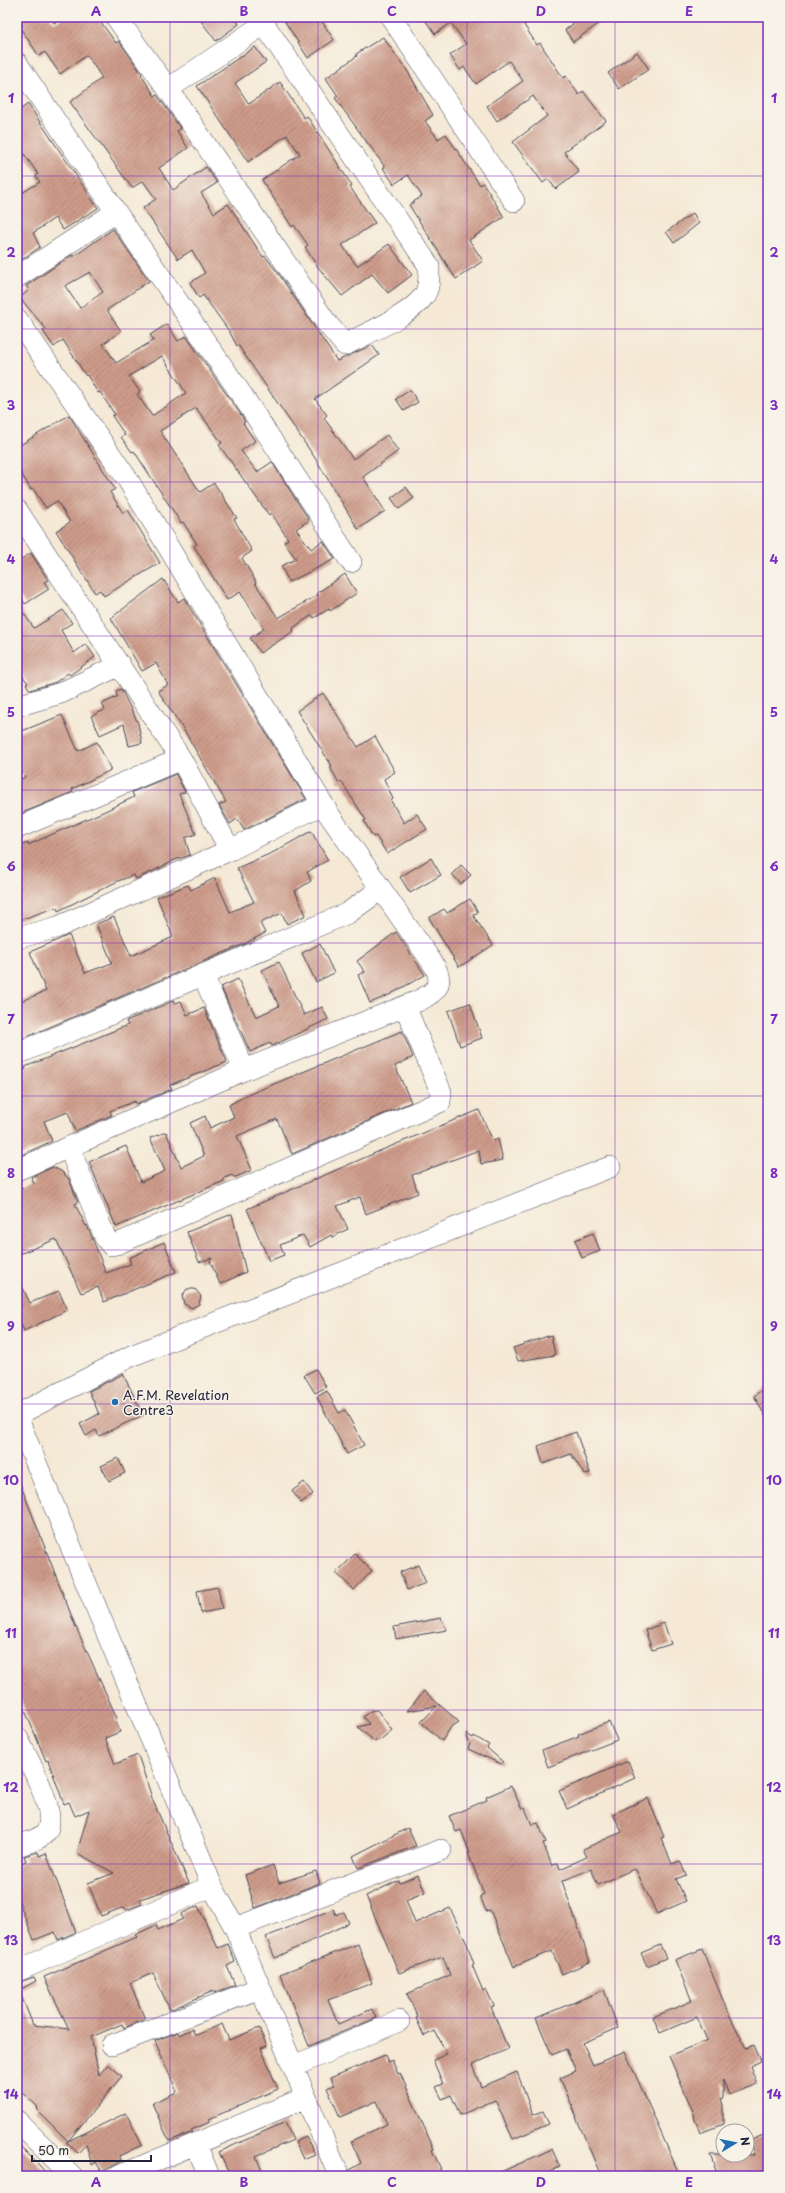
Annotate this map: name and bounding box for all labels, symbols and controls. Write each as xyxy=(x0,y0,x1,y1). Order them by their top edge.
text: A xyxy=(91,1,101,20)
text: B xyxy=(240,1,249,20)
text: C xyxy=(387,1,397,20)
text: D xyxy=(536,1,546,20)
text: E xyxy=(685,1,693,20)
text: 1 xyxy=(8,88,14,107)
text: 1 xyxy=(771,88,777,107)
text: 2 xyxy=(6,242,16,261)
text: 2 xyxy=(769,242,779,261)
text: 3 xyxy=(7,395,16,414)
text: 3 xyxy=(770,395,779,414)
text: 4 xyxy=(7,549,16,568)
text: 4 xyxy=(770,549,779,568)
text: 5 xyxy=(7,702,15,721)
text: 5 xyxy=(770,702,778,721)
text: 6 xyxy=(6,856,16,875)
text: 6 xyxy=(769,856,779,875)
text: 7 xyxy=(7,1009,15,1028)
text: 7 xyxy=(770,1009,778,1028)
text: 8 xyxy=(7,1163,15,1182)
text: 8 xyxy=(770,1163,778,1182)
text: 9 xyxy=(7,1316,15,1335)
text: 9 xyxy=(770,1316,778,1335)
place label: A.F.M. Revelation Centre3 xyxy=(123,1385,229,1419)
marker: A.F.M. Revelation Centre3 xyxy=(110,1397,120,1407)
text: 10 xyxy=(3,1470,19,1489)
text: 10 xyxy=(766,1470,782,1489)
text: 11 xyxy=(5,1623,17,1642)
text: 11 xyxy=(768,1623,780,1642)
text: 12 xyxy=(3,1777,19,1796)
text: 12 xyxy=(766,1777,782,1796)
text: 13 xyxy=(4,1930,19,1949)
text: 13 xyxy=(767,1930,782,1949)
text: 14 xyxy=(3,2084,19,2103)
text: 14 xyxy=(766,2084,782,2103)
north arrow xyxy=(715,2123,755,2163)
text: N xyxy=(736,2135,755,2147)
scale bar xyxy=(32,2137,151,2163)
text: 50 m xyxy=(38,2141,69,2159)
text: A xyxy=(91,2172,101,2191)
text: B xyxy=(240,2172,249,2191)
text: C xyxy=(387,2172,397,2191)
text: D xyxy=(536,2172,546,2191)
text: E xyxy=(685,2172,693,2191)

